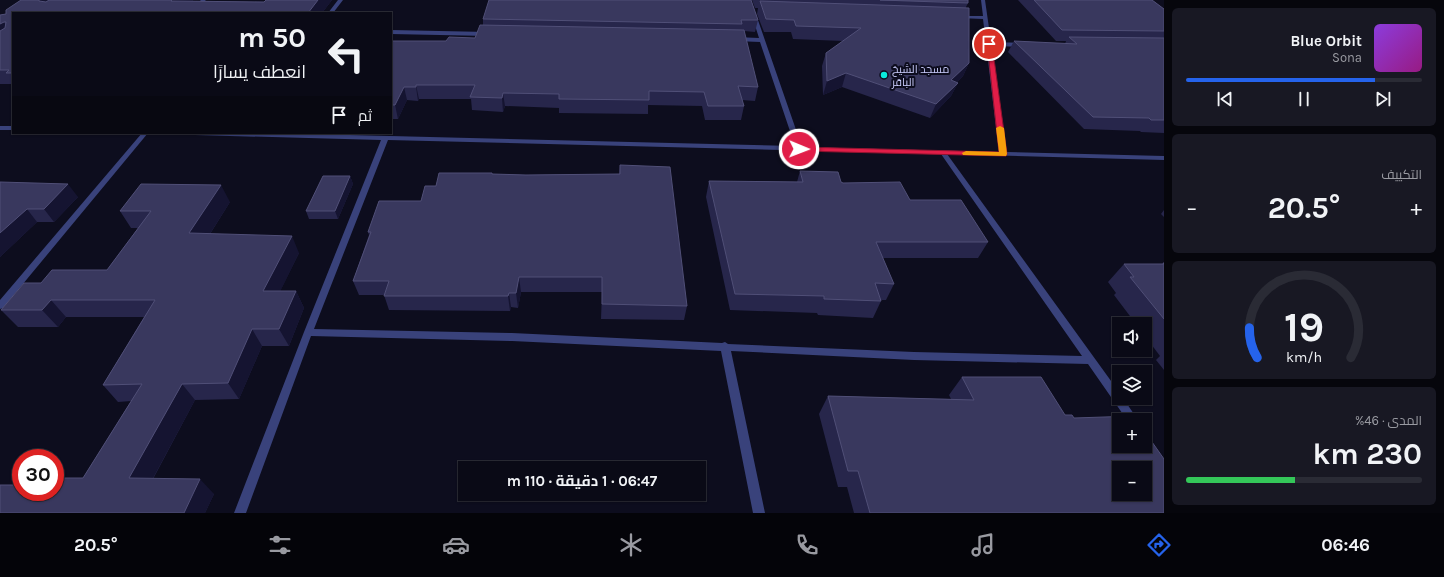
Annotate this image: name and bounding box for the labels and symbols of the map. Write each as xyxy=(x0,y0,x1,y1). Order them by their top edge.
pin xyxy=(972,27,1006,61)
place label: مسجد الشيخ الباقر xyxy=(891,63,949,89)
marker: مسجد الشيخ الباقر xyxy=(879,70,889,80)
position arrow xyxy=(778,128,820,170)
speed limit sign: 30 xyxy=(12,449,64,501)

